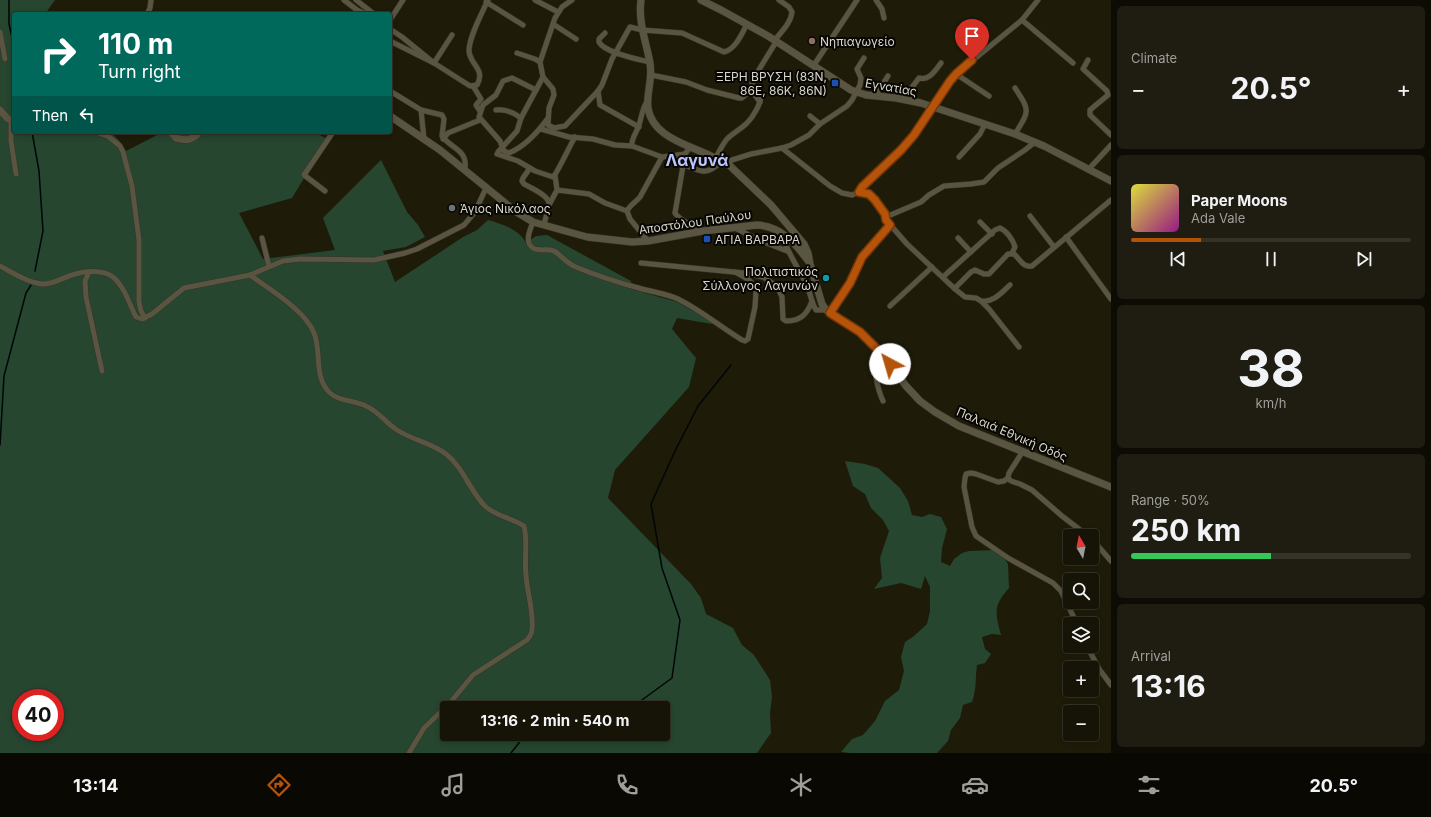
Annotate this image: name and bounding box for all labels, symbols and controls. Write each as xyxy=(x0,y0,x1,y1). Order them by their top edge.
pin xyxy=(955,19,989,60)
icon: arrive xyxy=(961,25,983,47)
text: 110 m xyxy=(98,27,173,61)
icon: right xyxy=(32,28,84,80)
place label: Νηπιαγωγείο xyxy=(820,34,895,49)
marker: Νηπιαγωγείο xyxy=(807,36,817,46)
text: Climate xyxy=(1131,50,1177,66)
text: Turn right xyxy=(98,61,181,82)
place label: ΞΕΡΗ ΒΡΥΣΗ (83Ν, 86Ε, 86Κ, 86Ν) xyxy=(716,69,827,98)
text: 20.5° xyxy=(1231,70,1311,106)
street label: Εγνατίας xyxy=(864,75,918,99)
text: − xyxy=(1131,76,1146,102)
text: + xyxy=(1396,76,1411,102)
marker: ΞΕΡΗ ΒΡΥΣΗ (83Ν, 86Ε, 86Κ, 86Ν) xyxy=(830,78,840,88)
icon: left xyxy=(76,104,98,126)
text: Then xyxy=(32,106,68,125)
district label: Λαγυνά xyxy=(666,150,728,170)
text: Paper Moons xyxy=(1191,191,1287,210)
place label: Άγιος Νικόλαος xyxy=(460,201,551,216)
marker: Άγιος Νικόλαος xyxy=(447,203,457,213)
street label: Αποστόλου Παύλου xyxy=(638,207,752,237)
text: Ada Vale xyxy=(1191,210,1245,226)
place label: ΑΓΙΑ ΒΑΡΒΑΡΑ xyxy=(715,232,800,247)
marker: ΑΓΙΑ ΒΑΡΒΑΡΑ xyxy=(702,234,712,244)
icon: previous xyxy=(1167,248,1189,270)
icon: pause xyxy=(1260,248,1282,270)
icon: next xyxy=(1353,248,1375,270)
place label: Πολιτιστικός Σύλλογος Λαγυνών xyxy=(702,264,818,293)
marker: Πολιτιστικός Σύλλογος Λαγυνών xyxy=(821,273,831,283)
text: 38 xyxy=(1237,337,1305,400)
position arrow xyxy=(869,343,911,385)
text: km/h xyxy=(1256,395,1286,411)
street label: Παλαιά Εθνική Οδός xyxy=(954,404,1070,464)
text: Range · 50% xyxy=(1131,492,1210,508)
text: 250 km xyxy=(1131,512,1241,548)
north arrow xyxy=(1063,529,1099,565)
map controls xyxy=(1063,529,1099,741)
button: search xyxy=(1063,573,1099,609)
button: layers xyxy=(1063,617,1099,653)
text: Arrival xyxy=(1131,648,1171,664)
button: + xyxy=(1063,661,1099,697)
text: 13:16 xyxy=(1131,668,1206,704)
speed limit sign: 40 xyxy=(12,689,64,741)
button: − xyxy=(1063,705,1099,741)
text: 13:16 · 2 min · 540 m xyxy=(481,711,629,730)
icon: directions xyxy=(265,771,293,799)
icon: music xyxy=(439,771,467,799)
icon: phone xyxy=(613,771,641,799)
icon: climate xyxy=(787,771,815,799)
icon: car xyxy=(961,771,989,799)
icon: filters xyxy=(1135,771,1163,799)
text: 13:14 xyxy=(73,775,118,796)
text: 20.5° xyxy=(1309,775,1358,796)

